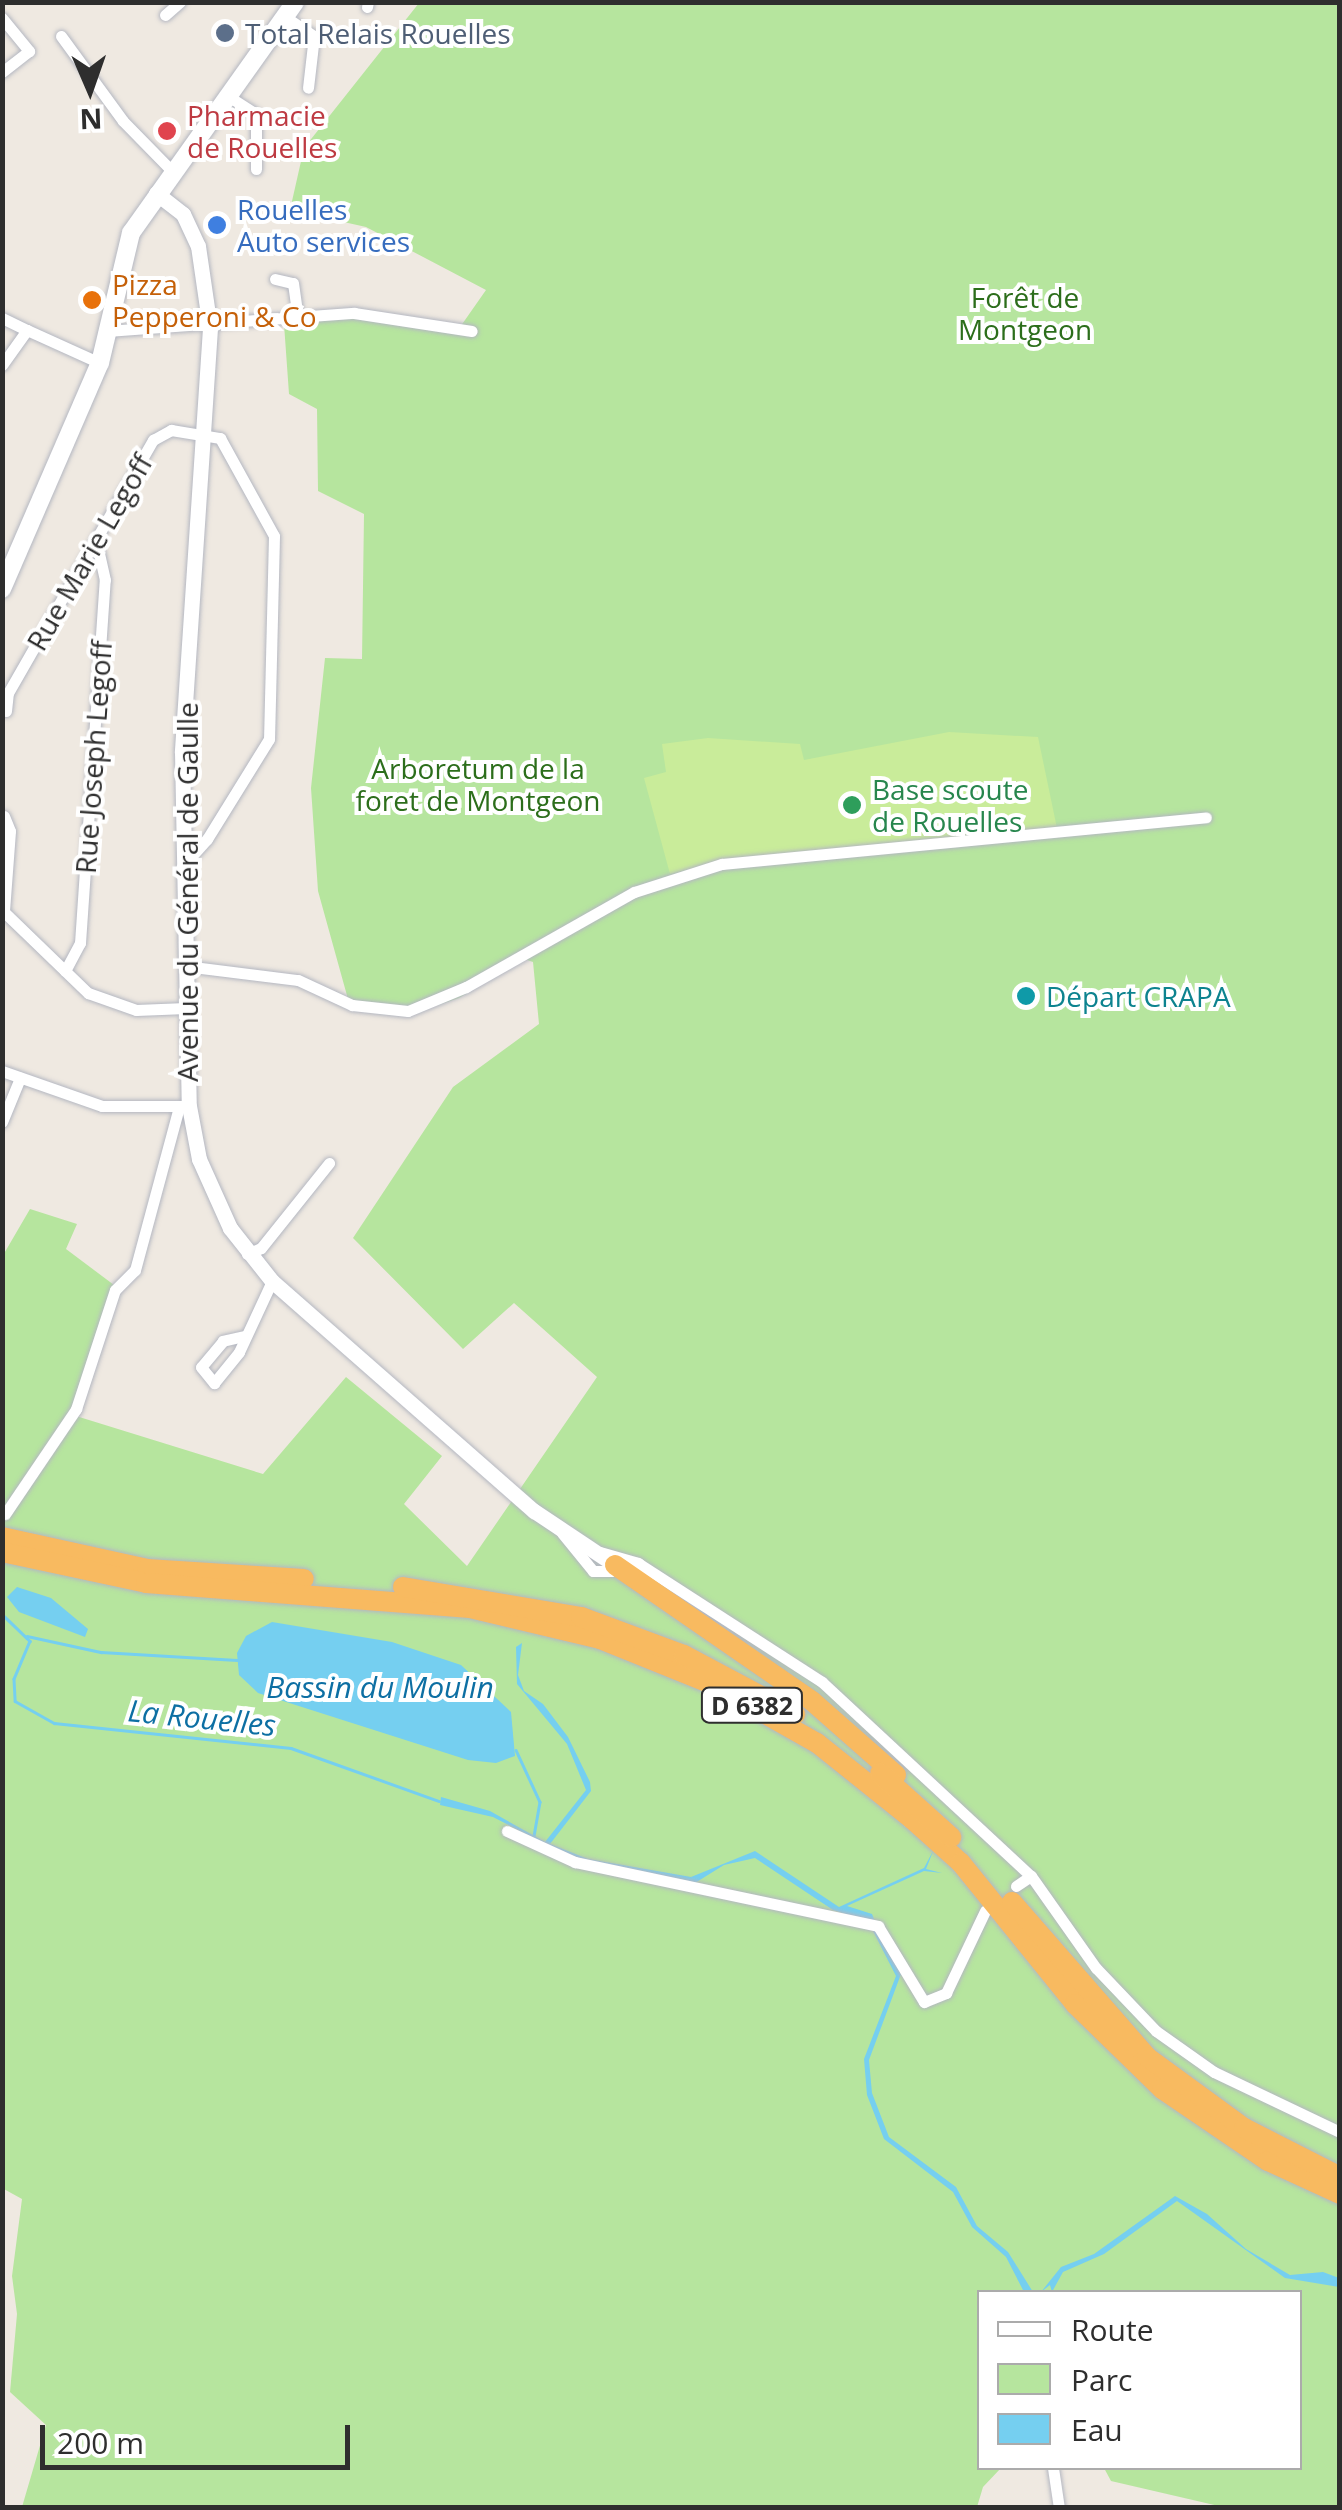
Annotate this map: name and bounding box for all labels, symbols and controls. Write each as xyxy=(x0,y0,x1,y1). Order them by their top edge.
place label: Total Relais Rouelles xyxy=(245,16,511,50)
marker: Total Relais Rouelles xyxy=(214,22,236,44)
north arrow xyxy=(40,40,140,140)
place label: Pharmacie de Rouelles xyxy=(187,98,337,164)
text: N xyxy=(79,101,103,139)
marker: Pharmacie de Rouelles xyxy=(156,120,178,142)
place label: Rouelles Auto services xyxy=(237,192,410,258)
marker: Rouelles Auto services xyxy=(206,214,228,236)
place label: Pizza Pepperoni & Co xyxy=(112,267,317,333)
park label: Forêt de Montgeon xyxy=(958,280,1092,346)
marker: Pizza Pepperoni & Co xyxy=(81,289,103,311)
street label: Rue Marie Legoff xyxy=(19,448,159,656)
street label: Rue Joseph Legoff xyxy=(68,639,118,875)
street label: Avenue du Général de Gaulle xyxy=(170,702,204,1082)
park label: Arboretum de la foret de Montgeon xyxy=(356,751,600,817)
place label: Base scoute de Rouelles xyxy=(872,772,1028,838)
marker: Base scoute de Rouelles xyxy=(841,794,863,816)
place label: Départ CRAPA xyxy=(1046,979,1231,1013)
marker: Départ CRAPA xyxy=(1015,985,1037,1007)
water label: Bassin du Moulin xyxy=(266,1669,494,1705)
road number: D 6382 xyxy=(700,1685,804,1725)
water label: La Rouelles xyxy=(126,1692,278,1744)
legend xyxy=(977,2290,1302,2470)
text: Route xyxy=(1071,2309,1154,2350)
text: Parc xyxy=(1071,2359,1132,2400)
scale bar xyxy=(45,2405,355,2467)
text: Eau xyxy=(1071,2409,1123,2450)
text: 200 m xyxy=(57,2422,144,2463)

